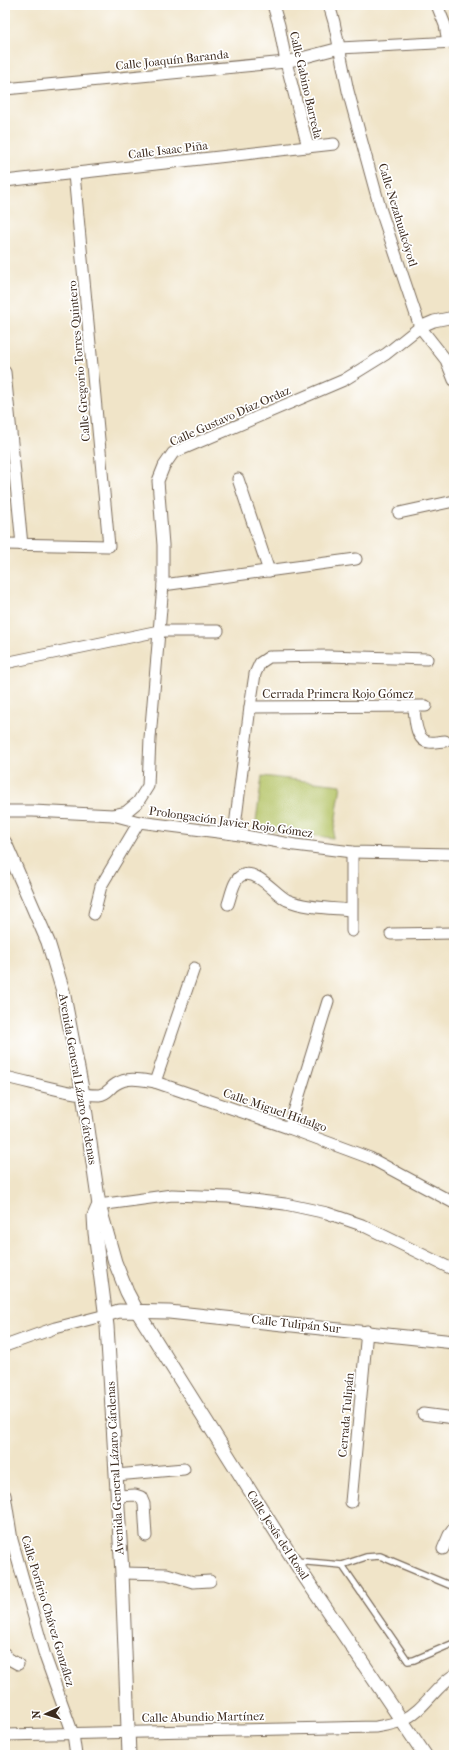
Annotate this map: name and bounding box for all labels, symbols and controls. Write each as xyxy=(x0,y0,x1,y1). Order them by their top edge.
street label: Calle Gabino Barreda xyxy=(287,30,325,140)
street label: Calle Joaquín Baranda xyxy=(115,47,230,73)
street label: Calle Isaac Piña xyxy=(127,138,209,162)
street label: Calle Nezahualcóyotl xyxy=(376,162,421,269)
street label: Calle Gregorio Torres Quintero xyxy=(65,280,93,442)
street label: Calle Gustavo Díaz Ordaz xyxy=(168,383,293,449)
street label: Cerrada Primera Rojo Gómez xyxy=(262,687,414,701)
street label: Prolongación Javier Rojo Gómez xyxy=(148,804,315,841)
street label: Avenida General Lázaro Cárdenas xyxy=(56,991,100,1166)
street label: Calle Miguel Hidalgo xyxy=(221,1086,329,1134)
street label: Calle Tulipán Sur xyxy=(251,1312,342,1336)
street label: Cerrada Tulipán xyxy=(335,1372,357,1458)
street label: Avenida General Lázaro Cárdenas xyxy=(103,1380,127,1556)
street label: Calle Jesús del Rosal xyxy=(244,1488,312,1583)
street label: Calle Porfirio Chávez González xyxy=(18,1534,78,1689)
north arrow xyxy=(26,1694,66,1734)
text: N xyxy=(30,1709,43,1719)
street label: Calle Abundio Martínez xyxy=(142,1709,265,1725)

